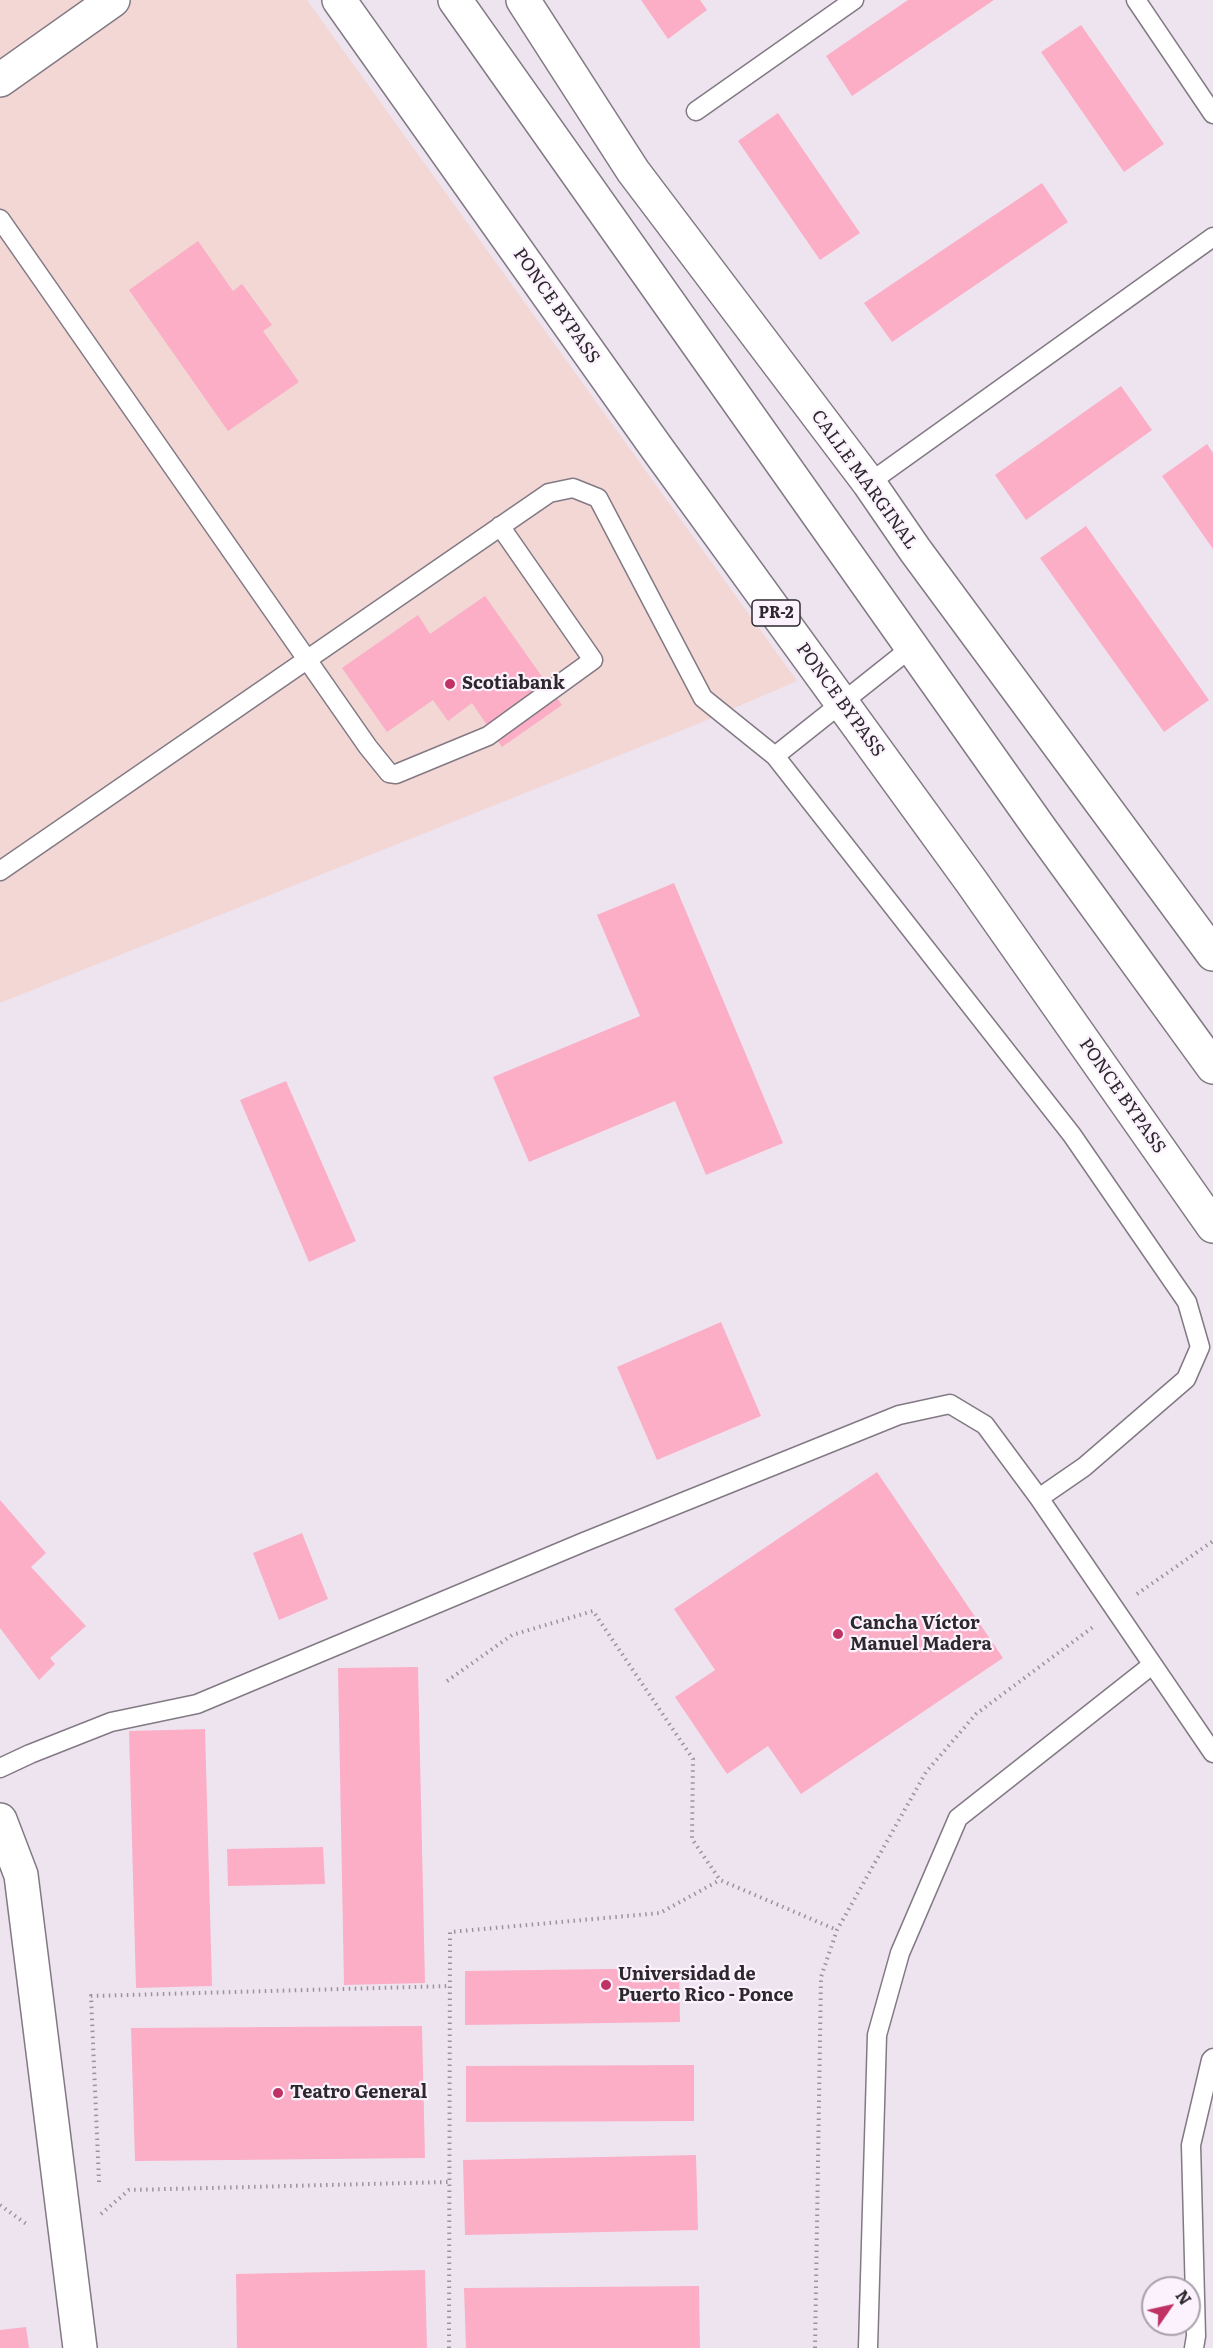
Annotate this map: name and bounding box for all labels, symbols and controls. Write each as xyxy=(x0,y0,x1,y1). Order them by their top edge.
street label: PONCE BYPASS xyxy=(508,244,604,368)
street label: CALLE MARGINAL xyxy=(806,406,922,554)
road number: PR-2 xyxy=(752,600,800,626)
street label: PONCE BYPASS xyxy=(791,639,889,761)
place label: Scotiabank xyxy=(462,673,565,695)
marker: Scotiabank xyxy=(443,677,457,691)
street label: PONCE BYPASS xyxy=(1074,1034,1170,1158)
place label: Cancha Víctor Manuel Madera xyxy=(850,1613,992,1656)
marker: Cancha Víctor Manuel Madera xyxy=(831,1627,845,1641)
place label: Universidad de Puerto Rico - Ponce xyxy=(618,1964,793,2006)
marker: Universidad de Puerto Rico - Ponce xyxy=(599,1978,613,1992)
place label: Teatro General xyxy=(290,2082,427,2104)
marker: Teatro General xyxy=(271,2086,285,2100)
north arrow xyxy=(1141,2276,1201,2336)
text: N xyxy=(1171,2285,1198,2309)

